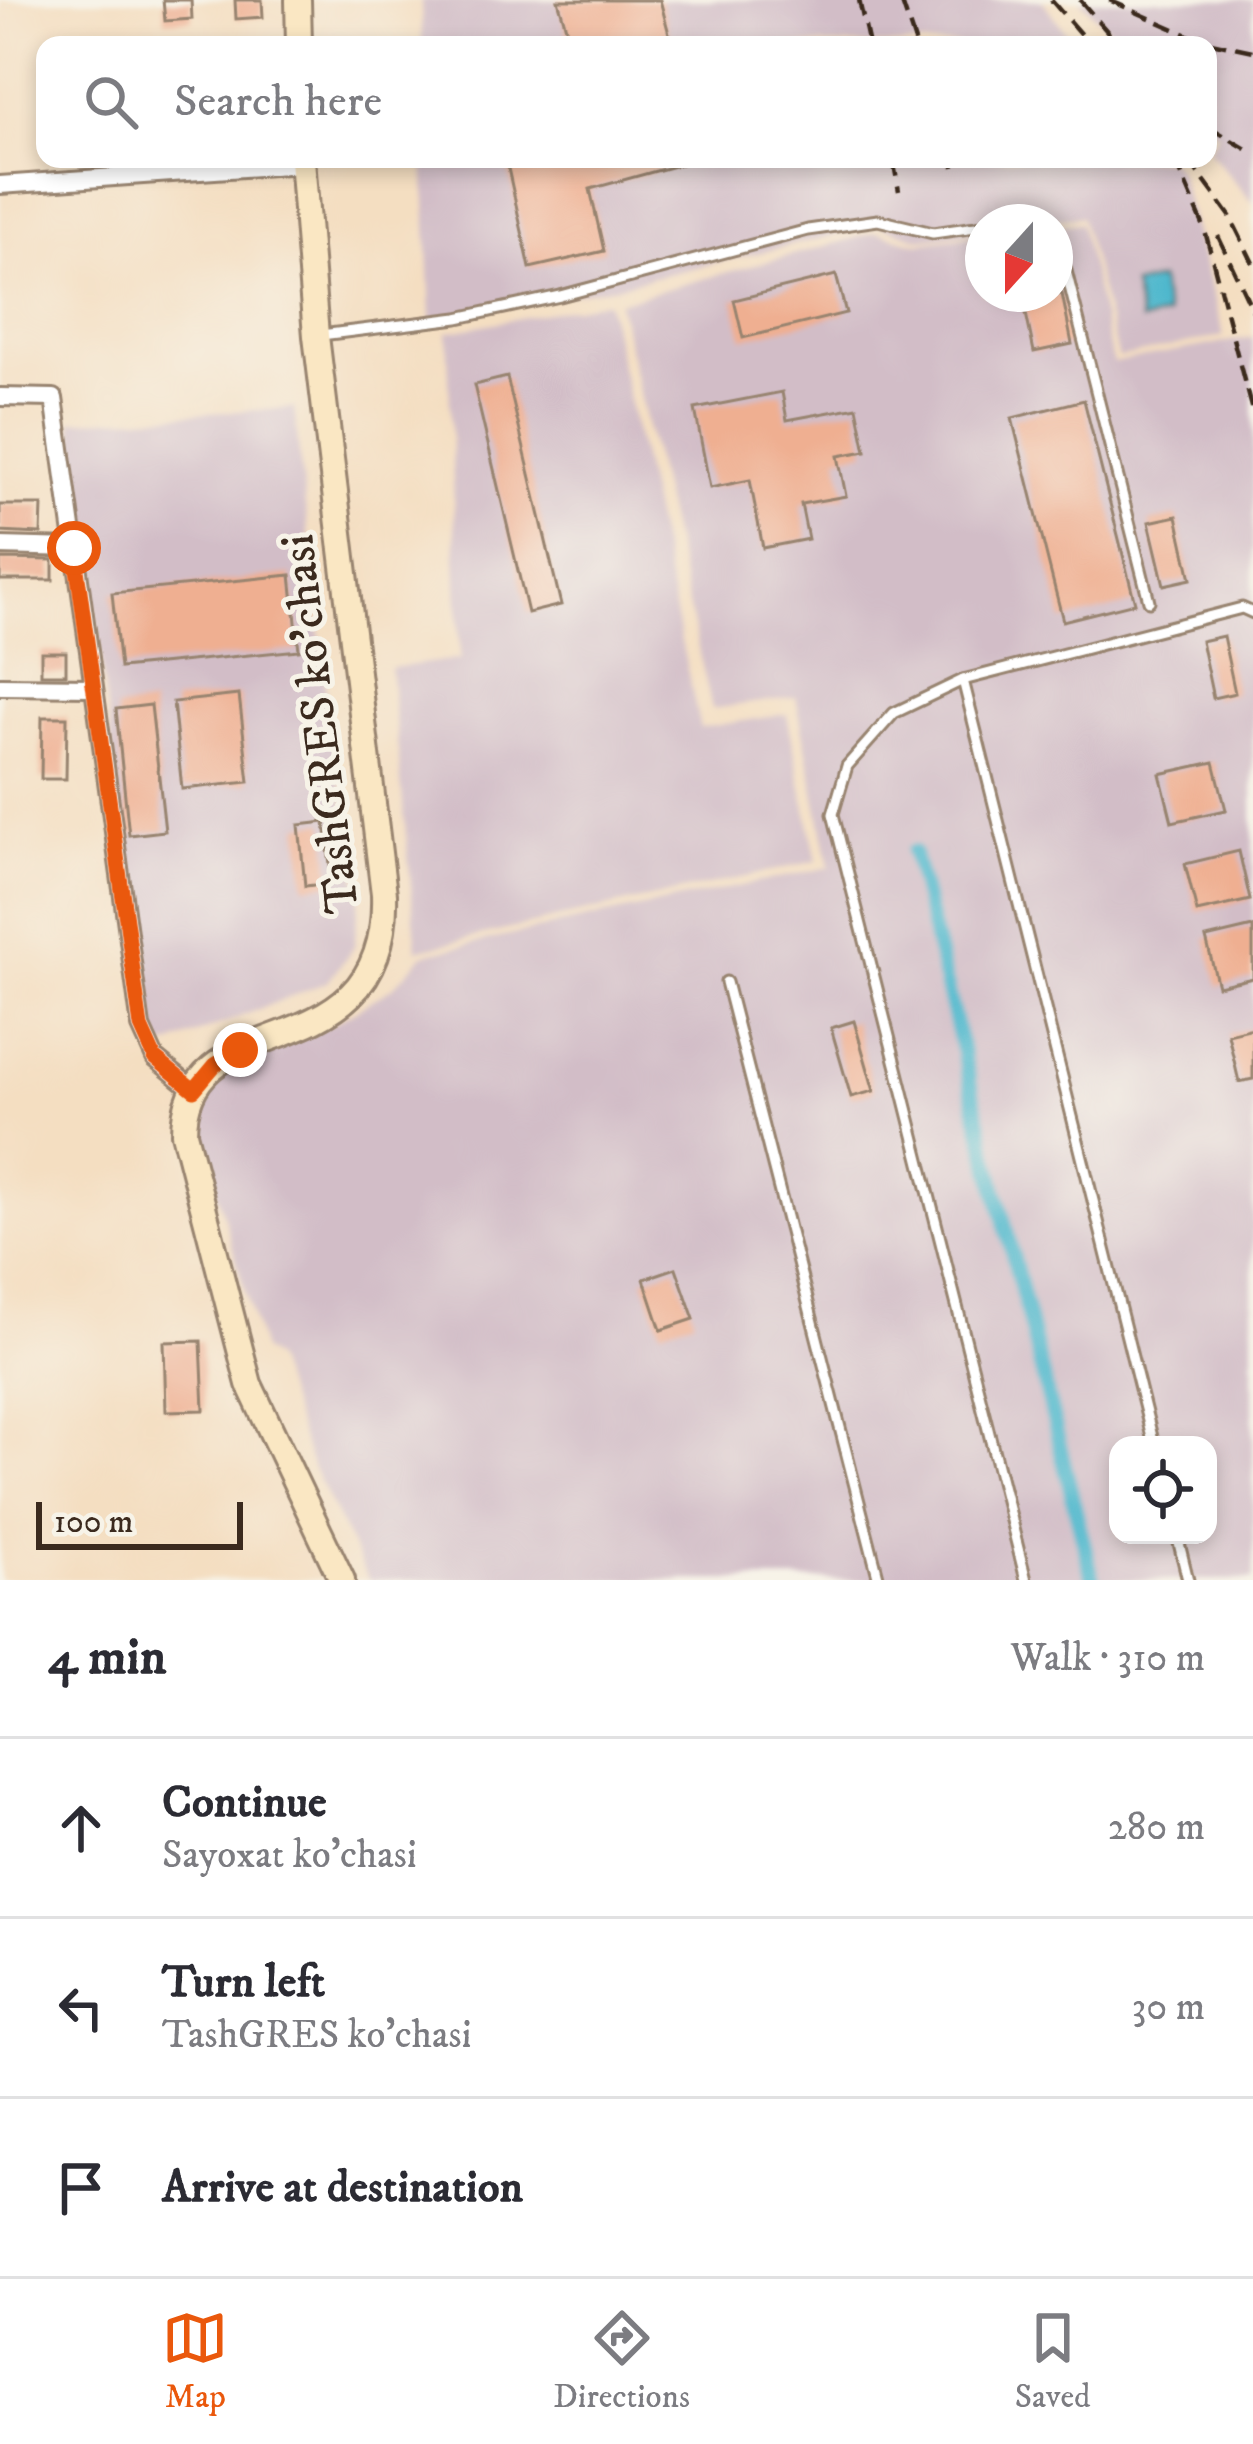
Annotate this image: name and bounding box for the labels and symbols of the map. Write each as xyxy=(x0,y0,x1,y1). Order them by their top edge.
north arrow xyxy=(965,204,1073,312)
route start xyxy=(47,521,101,575)
street label: TashGRES ko'chasi xyxy=(268,531,374,916)
route end xyxy=(213,1023,267,1077)
scale bar xyxy=(36,1496,243,1549)

